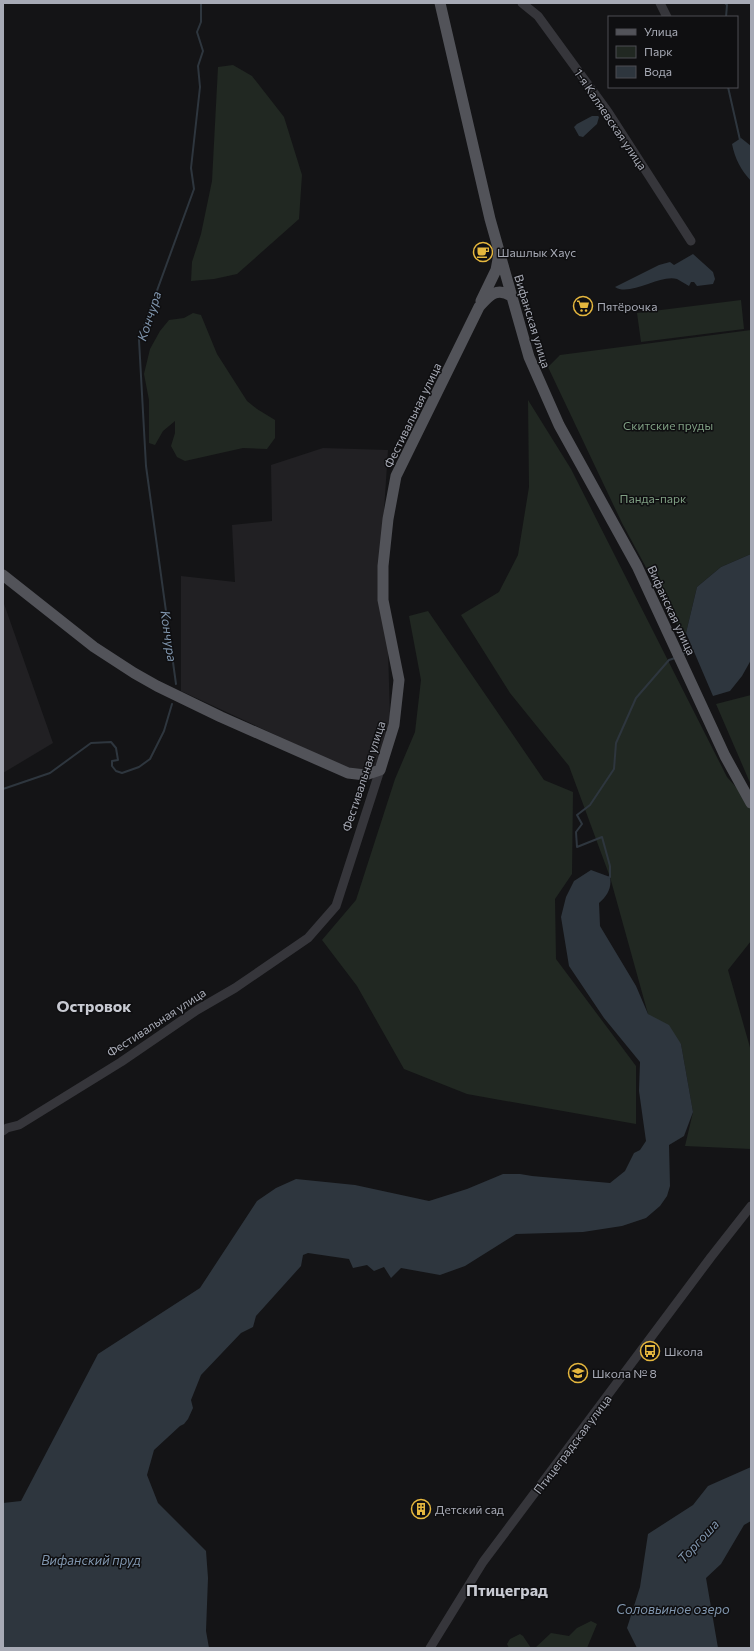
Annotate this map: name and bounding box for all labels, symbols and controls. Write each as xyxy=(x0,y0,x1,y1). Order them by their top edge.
legend xyxy=(608,16,738,88)
text: Улица xyxy=(644,24,678,38)
text: Парк xyxy=(644,44,673,58)
text: Вода xyxy=(644,64,672,78)
street label: 1-я Каляевская улица xyxy=(572,66,650,172)
cafe icon: Шашлык Хаус xyxy=(472,241,494,263)
place label: Шашлык Хаус xyxy=(497,245,576,259)
street label: Вифанская улица xyxy=(512,272,554,370)
water label: Кончура xyxy=(133,289,165,343)
supermarket icon: Пятёрочка xyxy=(572,295,594,317)
place label: Пятёрочка xyxy=(597,299,657,313)
street label: Фестивальная улица xyxy=(380,360,444,470)
park label: Скитские пруды xyxy=(623,418,713,432)
park label: Панда-парк xyxy=(620,491,687,505)
street label: Вифанская улица xyxy=(645,563,699,657)
water label: Кончура xyxy=(158,609,181,663)
street label: Фестивальная улица xyxy=(339,719,387,833)
street label: Фестивальная улица xyxy=(104,985,208,1059)
district label: Островок xyxy=(57,996,131,1015)
bus stop icon: Школа xyxy=(639,1340,661,1362)
place label: Школа xyxy=(664,1344,703,1358)
school or university icon: Школа № 8 xyxy=(567,1362,589,1384)
place label: Школа № 8 xyxy=(592,1366,657,1380)
street label: Птицеградская улица xyxy=(530,1392,614,1496)
building icon: Детский сад xyxy=(410,1498,432,1520)
place label: Детский сад xyxy=(435,1502,504,1516)
water label: Торгоша xyxy=(674,1516,722,1566)
water label: Вифанский пруд xyxy=(41,1552,141,1568)
district label: Птицеград xyxy=(466,1580,548,1599)
water label: Соловьиное озеро xyxy=(616,1601,730,1617)

